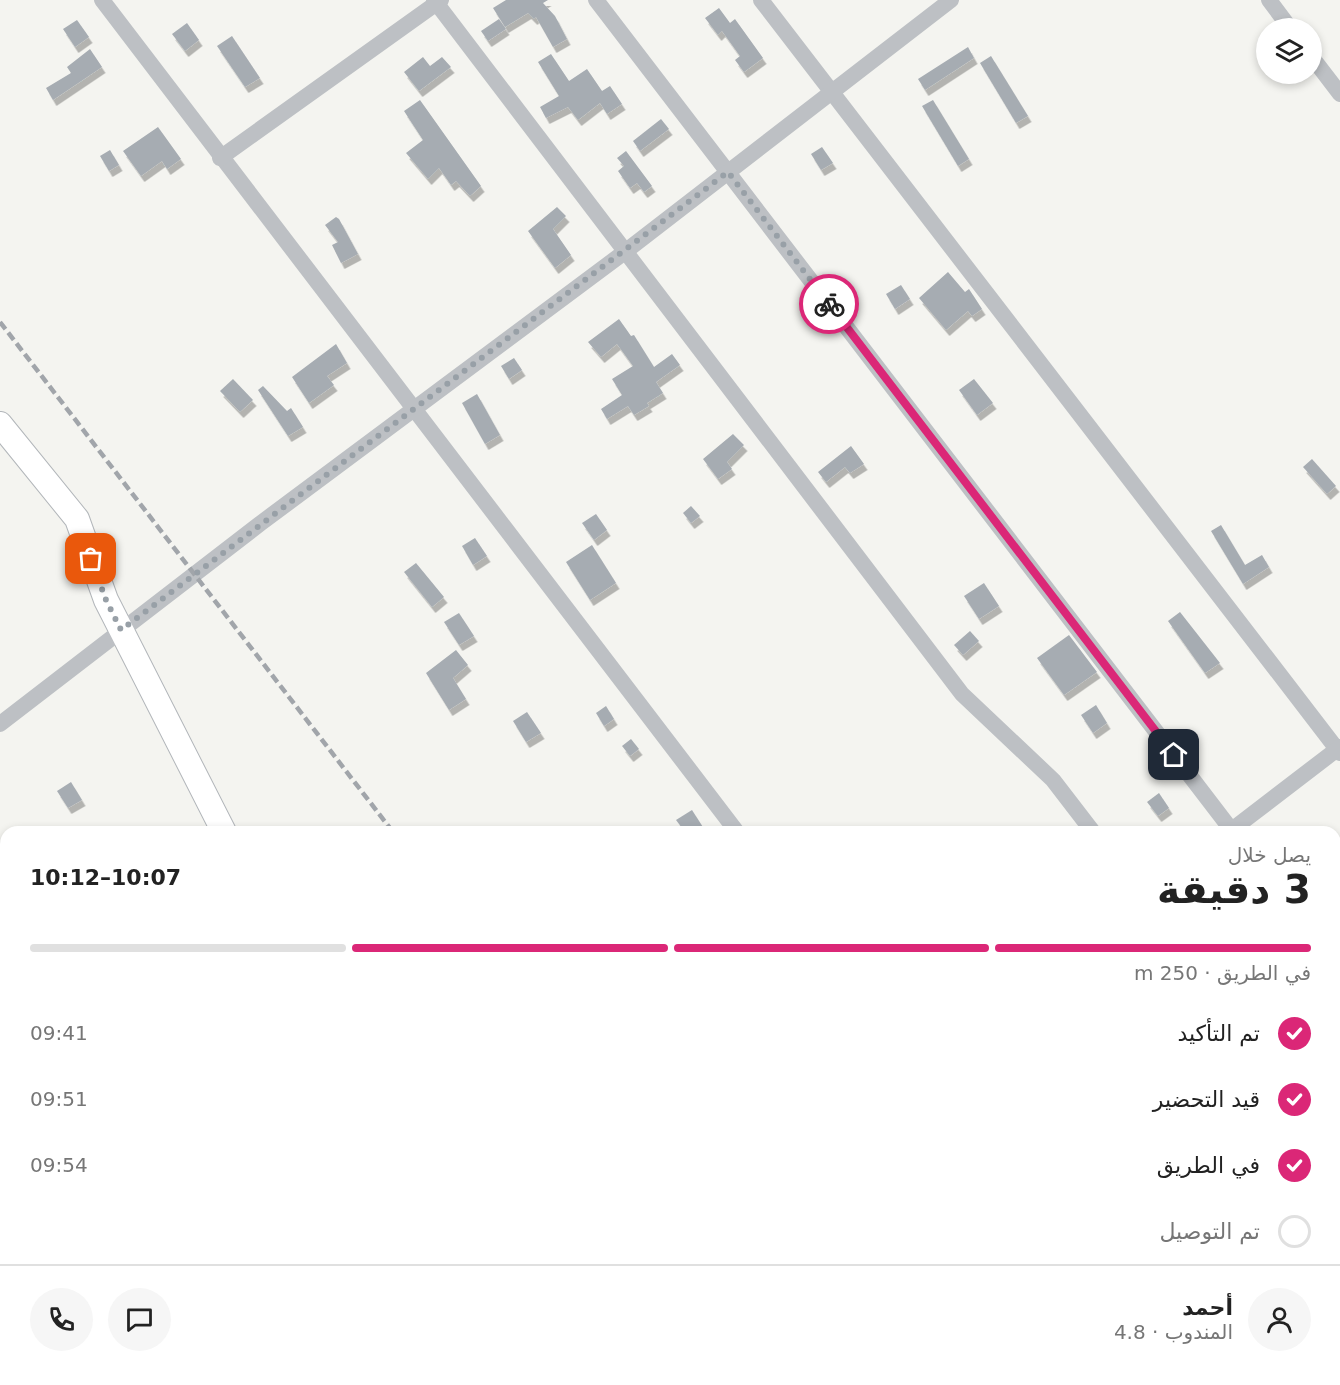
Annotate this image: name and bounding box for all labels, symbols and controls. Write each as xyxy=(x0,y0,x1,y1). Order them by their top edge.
map controls xyxy=(1256,18,1322,84)
button: layers xyxy=(1256,18,1322,84)
courier xyxy=(799,274,859,334)
icon: bike xyxy=(813,288,846,321)
pin xyxy=(65,533,116,584)
icon: bag xyxy=(74,542,107,575)
pin xyxy=(1148,729,1199,780)
icon: home xyxy=(1157,738,1190,771)
text: يصل خلال xyxy=(1228,843,1311,867)
text: 10:07–10:12 xyxy=(30,865,181,890)
text: 3 دقيقة xyxy=(1157,867,1311,912)
text: في الطريق · 250 m xyxy=(1134,961,1311,985)
icon: check xyxy=(1278,1017,1311,1050)
text: 09:41 xyxy=(30,1021,88,1045)
text: تم التأكيد xyxy=(1177,1021,1260,1046)
icon: check xyxy=(1278,1083,1311,1116)
text: 09:51 xyxy=(30,1087,88,1111)
text: قيد التحضير xyxy=(1153,1087,1260,1112)
icon: check xyxy=(1278,1149,1311,1182)
text: 09:54 xyxy=(30,1153,88,1177)
text: في الطريق xyxy=(1157,1153,1260,1178)
text: تم التوصيل xyxy=(1159,1219,1260,1244)
button: phone xyxy=(30,1288,93,1351)
button: chat xyxy=(108,1288,171,1351)
button: person xyxy=(1248,1288,1311,1351)
text: أحمد xyxy=(1182,1295,1233,1320)
text: المندوب · 4.8 xyxy=(1114,1320,1233,1344)

